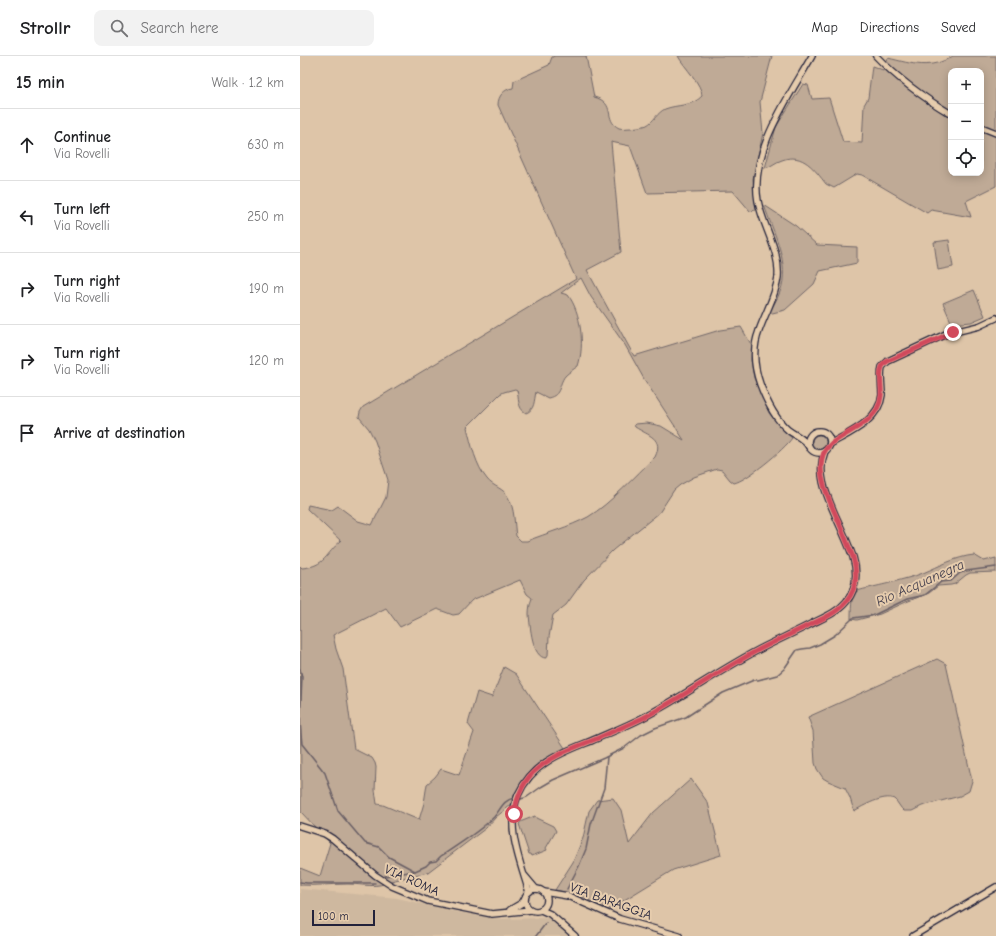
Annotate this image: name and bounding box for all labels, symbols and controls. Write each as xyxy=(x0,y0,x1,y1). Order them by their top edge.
search box xyxy=(94,10,374,46)
text: Strollr xyxy=(20,17,70,39)
icon: search xyxy=(108,17,130,39)
text: Search here xyxy=(140,19,219,37)
text: Map xyxy=(811,19,838,36)
text: Directions xyxy=(860,19,919,36)
text: Saved xyxy=(941,19,976,36)
map controls xyxy=(948,68,984,176)
button: + xyxy=(948,68,984,104)
text: 15 min xyxy=(16,73,65,92)
text: Walk · 1.2 km xyxy=(211,75,284,90)
button: − xyxy=(948,104,984,140)
text: Continue xyxy=(54,128,111,146)
icon: ahead xyxy=(16,134,38,156)
text: 630 m xyxy=(247,137,284,152)
button: locate xyxy=(948,140,984,176)
text: Via Rovelli xyxy=(54,146,110,161)
text: Turn left xyxy=(54,200,110,218)
icon: left xyxy=(16,206,38,228)
text: 250 m xyxy=(247,209,284,224)
text: Via Rovelli xyxy=(54,218,110,233)
text: Turn right xyxy=(54,272,120,290)
icon: right xyxy=(16,278,38,300)
text: 190 m xyxy=(249,281,284,296)
text: Via Rovelli xyxy=(54,290,110,305)
route end xyxy=(944,323,962,341)
text: Turn right xyxy=(54,344,120,362)
icon: right xyxy=(16,350,38,372)
text: 120 m xyxy=(249,353,284,368)
text: Via Rovelli xyxy=(54,362,110,377)
icon: arrive xyxy=(16,422,38,444)
text: Arrive at destination xyxy=(54,424,185,442)
water label: Rio Acquanegra xyxy=(873,556,967,610)
route start xyxy=(505,805,523,823)
street label: VIA ROMA xyxy=(382,861,442,899)
street label: VIA BARAGGIA xyxy=(568,879,654,923)
scale bar xyxy=(312,908,375,927)
text: 100 m xyxy=(318,910,349,923)

